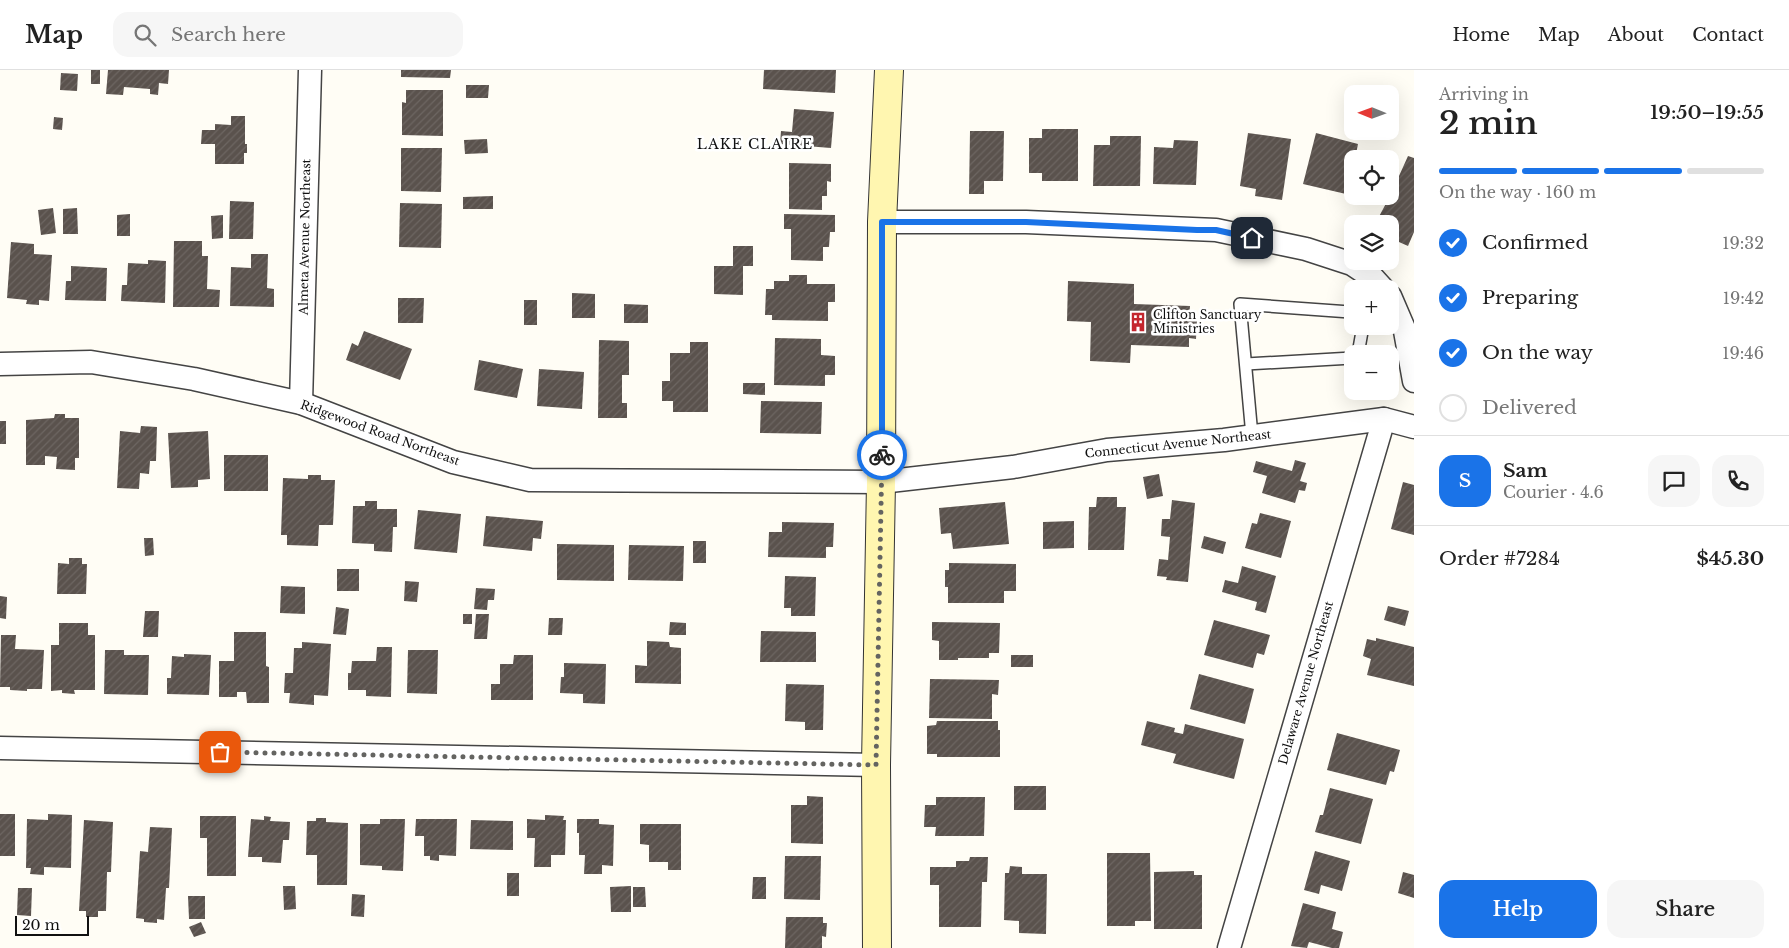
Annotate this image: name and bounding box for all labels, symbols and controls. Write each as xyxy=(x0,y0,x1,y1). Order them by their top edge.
search box xyxy=(113,12,463,57)
text: Map xyxy=(25,20,83,49)
icon: search xyxy=(131,21,159,49)
text: Search here xyxy=(171,23,286,46)
text: Home xyxy=(1452,24,1510,46)
text: Map xyxy=(1538,24,1580,46)
text: About xyxy=(1608,24,1664,46)
text: Contact xyxy=(1692,24,1764,46)
text: Arriving in xyxy=(1439,84,1529,104)
north arrow xyxy=(1344,85,1399,140)
map controls xyxy=(1344,85,1399,400)
text: 19:50–19:55 xyxy=(1650,101,1764,124)
text: 2 min xyxy=(1439,103,1538,143)
district label: LAKE CLAIRE xyxy=(697,135,813,153)
button: locate xyxy=(1344,150,1399,205)
street label: Almeta Avenue Northeast xyxy=(296,158,313,316)
text: On the way · 160 m xyxy=(1439,182,1596,202)
button: layers xyxy=(1344,215,1399,270)
pin xyxy=(1231,217,1273,259)
icon: home xyxy=(1238,224,1266,252)
icon: check xyxy=(1439,229,1467,257)
text: Confirmed xyxy=(1482,231,1588,254)
text: 19:32 xyxy=(1722,233,1764,253)
button: + xyxy=(1344,280,1399,335)
icon: check xyxy=(1439,284,1467,312)
text: Preparing xyxy=(1482,286,1578,309)
text: 19:42 xyxy=(1723,288,1764,308)
place label: Clifton Sanctuary Ministries xyxy=(1153,307,1262,336)
building icon: Clifton Sanctuary Ministries xyxy=(1127,311,1149,333)
icon: check xyxy=(1439,339,1467,367)
text: On the way xyxy=(1482,341,1593,364)
text: 19:46 xyxy=(1722,343,1764,363)
button: − xyxy=(1344,345,1399,400)
text: Delivered xyxy=(1482,396,1577,419)
street label: Ridgewood Road Northeast xyxy=(298,397,462,469)
street label: Connecticut Avenue Northeast xyxy=(1084,426,1272,461)
courier xyxy=(857,430,907,480)
icon: bike xyxy=(868,441,896,469)
button: chat xyxy=(1648,455,1700,507)
button: phone xyxy=(1712,455,1764,507)
text: Sam xyxy=(1503,459,1548,482)
text: S xyxy=(1459,469,1471,492)
text: Courier · 4.6 xyxy=(1503,482,1604,502)
text: Order #7284 xyxy=(1439,547,1560,570)
text: $45.30 xyxy=(1696,547,1764,570)
street label: Delaware Avenue Northeast xyxy=(1275,599,1336,766)
pin xyxy=(199,731,241,773)
icon: bag xyxy=(206,738,234,766)
button: Help xyxy=(1439,880,1597,938)
button: Share xyxy=(1607,880,1764,938)
scale bar xyxy=(15,913,89,936)
text: 20 m xyxy=(22,916,60,934)

